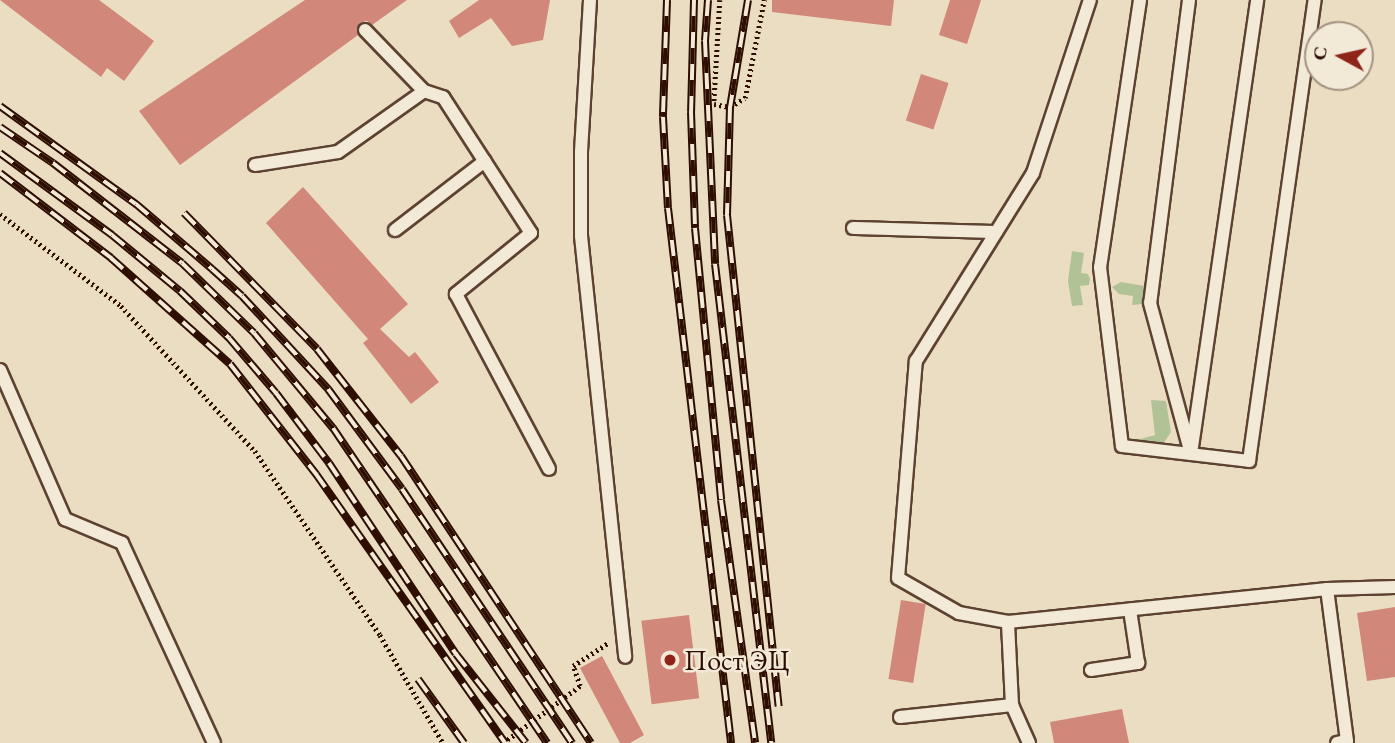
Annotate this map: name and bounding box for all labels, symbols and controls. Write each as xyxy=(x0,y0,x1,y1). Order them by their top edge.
north arrow xyxy=(1304,21,1374,91)
text: С xyxy=(1306,45,1333,62)
place label: Пост ЭЦ xyxy=(684,643,790,677)
marker: Пост ЭЦ xyxy=(662,652,678,668)

